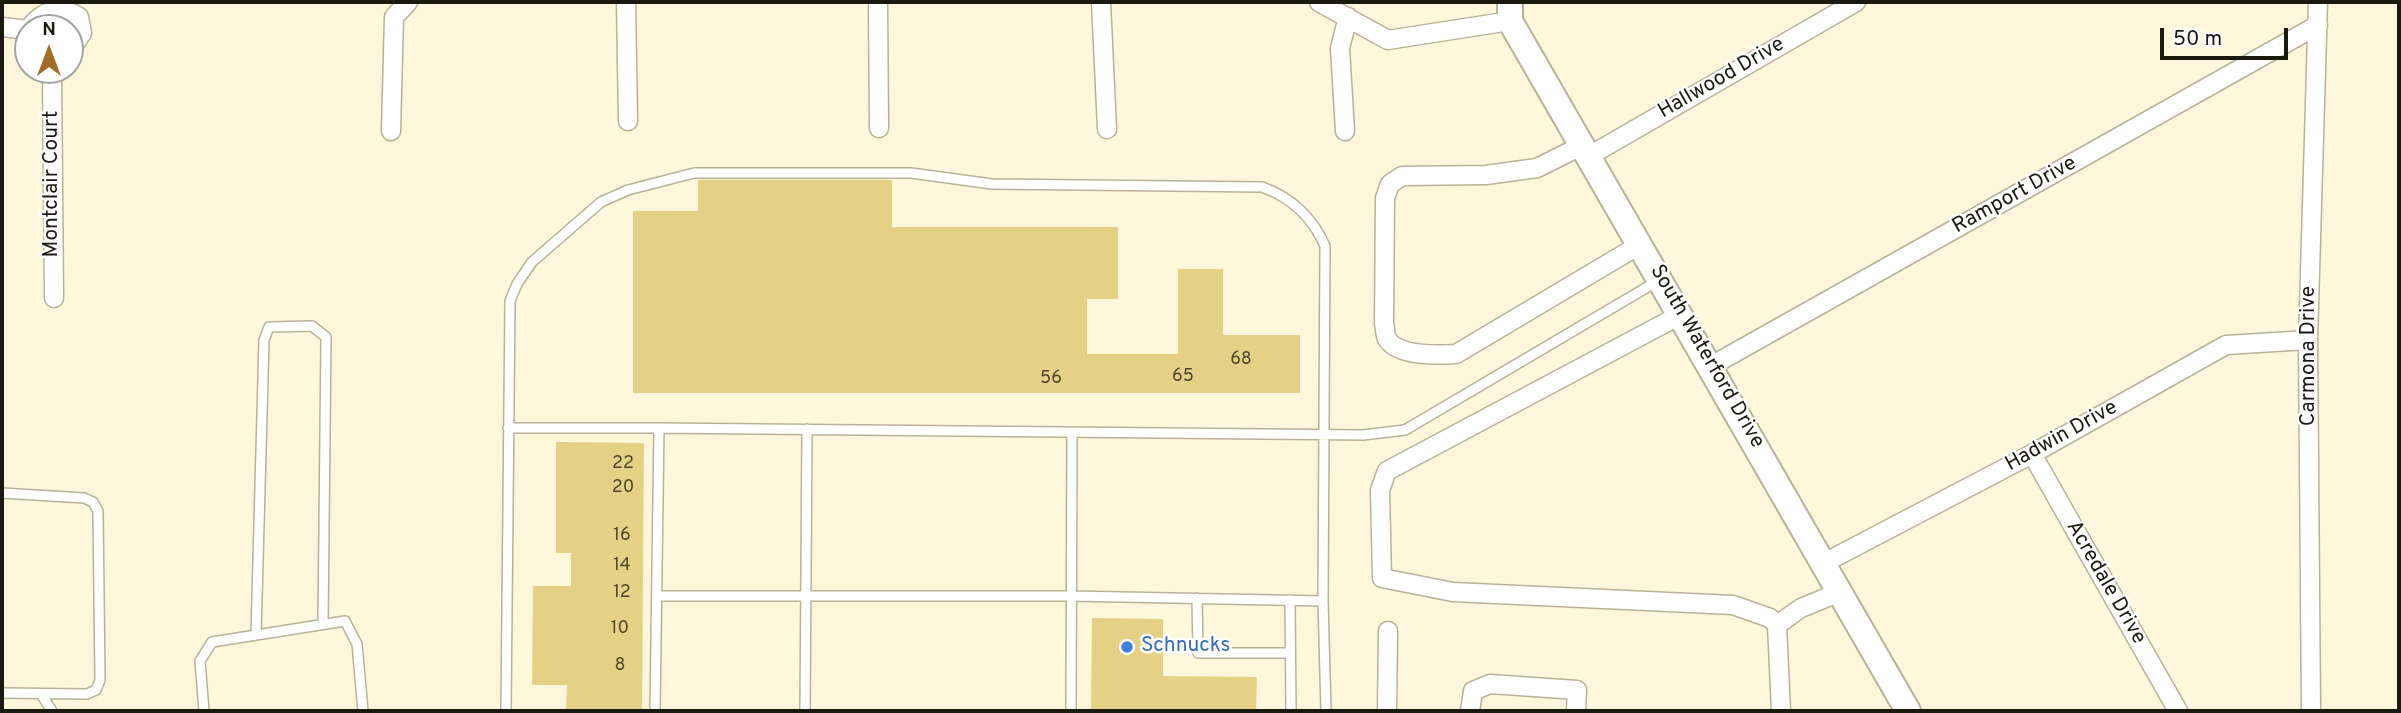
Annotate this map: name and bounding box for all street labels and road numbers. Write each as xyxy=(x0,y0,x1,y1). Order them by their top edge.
street label: Hallwood Drive xyxy=(1654,33,1790,125)
street label: Montclair Court xyxy=(40,110,66,258)
street label: Ramport Drive xyxy=(1949,152,2081,240)
street label: South Waterford Drive xyxy=(1643,261,1769,453)
street label: Carmona Drive xyxy=(2297,286,2323,426)
street label: Hadwin Drive xyxy=(2002,396,2122,478)
street label: Acredale Drive xyxy=(2060,517,2150,649)

